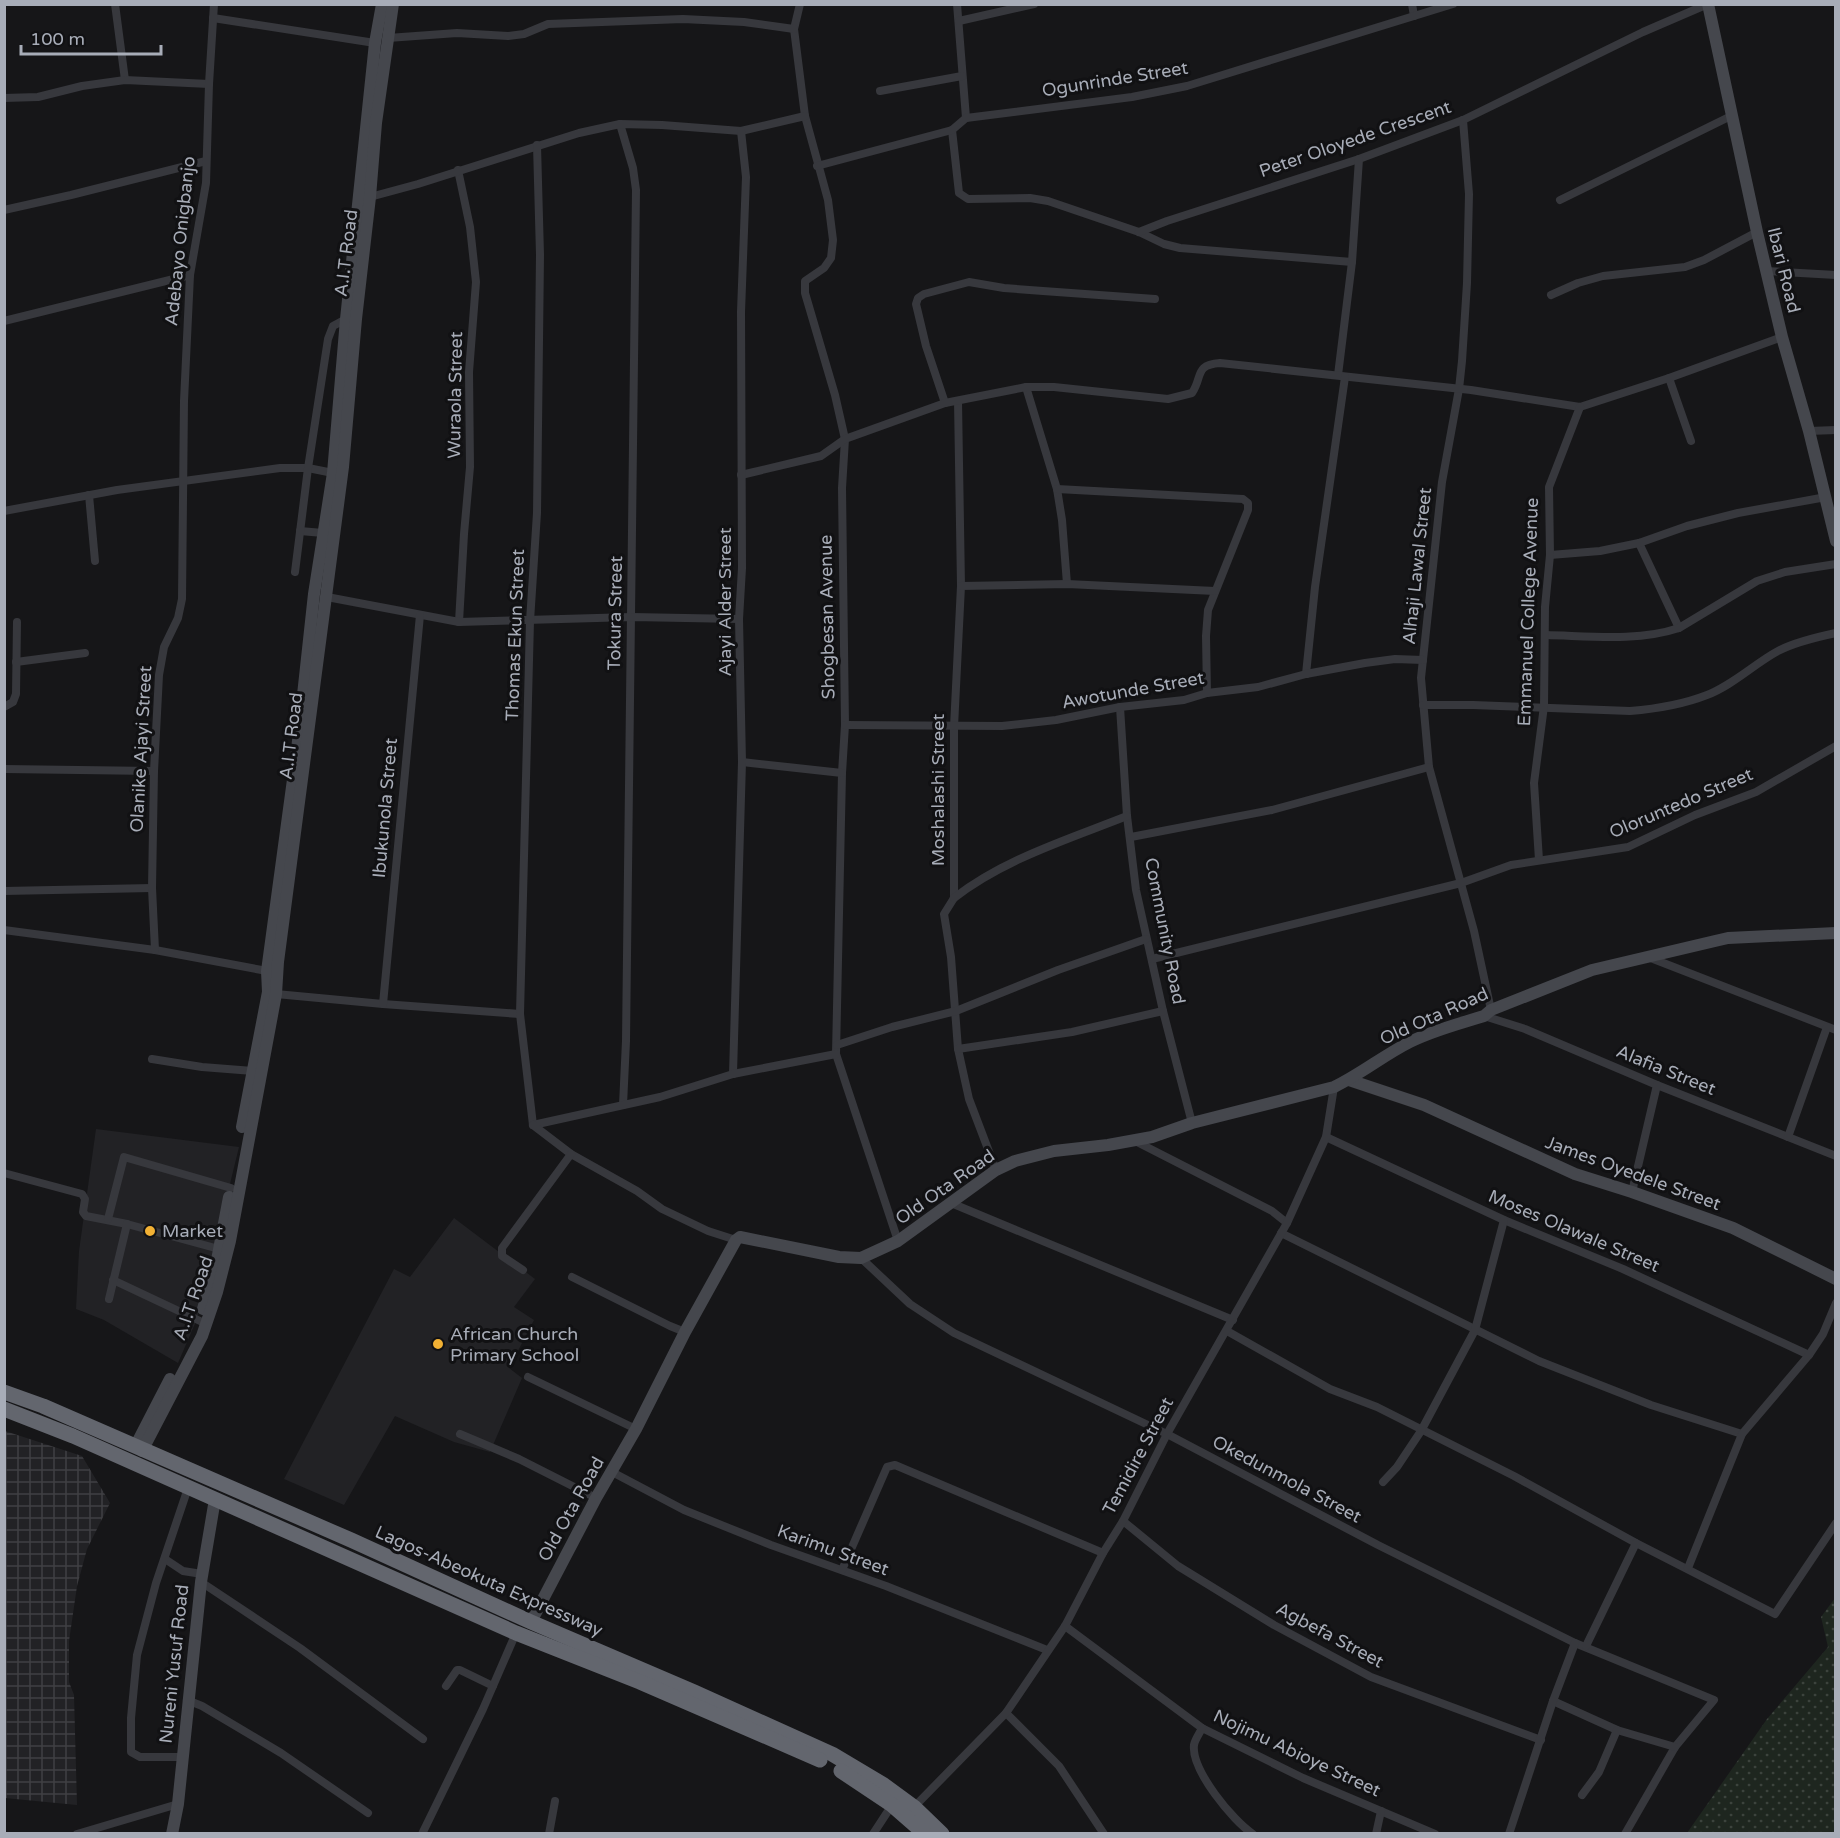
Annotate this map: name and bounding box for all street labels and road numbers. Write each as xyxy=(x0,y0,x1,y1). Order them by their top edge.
street label: Ogunrinde Street xyxy=(1040,57,1190,101)
street label: Peter Oloyede Crescent xyxy=(1256,96,1454,182)
street label: Adebayo Onigbanjo xyxy=(160,155,200,327)
street label: A.I.T Road xyxy=(330,208,362,298)
street label: Ibari Road xyxy=(1763,225,1805,315)
street label: Wuraola Street xyxy=(443,331,467,459)
street label: Alhaji Lawal Street xyxy=(1398,486,1436,646)
street label: Emmanuel College Avenue xyxy=(1513,497,1543,727)
street label: Ajayi Alder Street xyxy=(714,527,736,677)
street label: Shogbesan Avenue xyxy=(815,535,839,699)
street label: Thomas Ekun Street xyxy=(501,549,529,721)
street label: Tokura Street xyxy=(603,555,627,671)
street label: Olanike Ajayi Street xyxy=(126,665,156,833)
street label: Awotunde Street xyxy=(1060,667,1206,713)
street label: A.I.T Road xyxy=(275,691,307,781)
street label: Moshalashi Street xyxy=(927,714,949,866)
street label: Ibukunola Street xyxy=(368,737,402,879)
street label: Oloruntedo Street xyxy=(1606,763,1756,843)
street label: Community Road xyxy=(1140,856,1190,1006)
street label: Old Ota Road xyxy=(1376,982,1492,1050)
street label: Alafia Street xyxy=(1613,1040,1719,1100)
street label: James Oyedele Street xyxy=(1542,1131,1724,1215)
street label: Old Ota Road xyxy=(891,1145,999,1229)
street label: Moses Olawale Street xyxy=(1485,1185,1663,1277)
street label: A.I.T Road xyxy=(168,1253,218,1343)
street label: Temidire Street xyxy=(1098,1393,1178,1518)
street label: Okedunmola Street xyxy=(1209,1430,1365,1528)
street label: Old Ota Road xyxy=(533,1453,609,1565)
street label: Karimu Street xyxy=(774,1520,892,1580)
street label: Lagos-Abeokuta Expressway xyxy=(372,1521,607,1641)
street label: Nureni Yusuf Road xyxy=(155,1583,193,1745)
street label: Agbefa Street xyxy=(1272,1597,1388,1673)
street label: Nojimu Abioye Street xyxy=(1210,1705,1384,1802)

